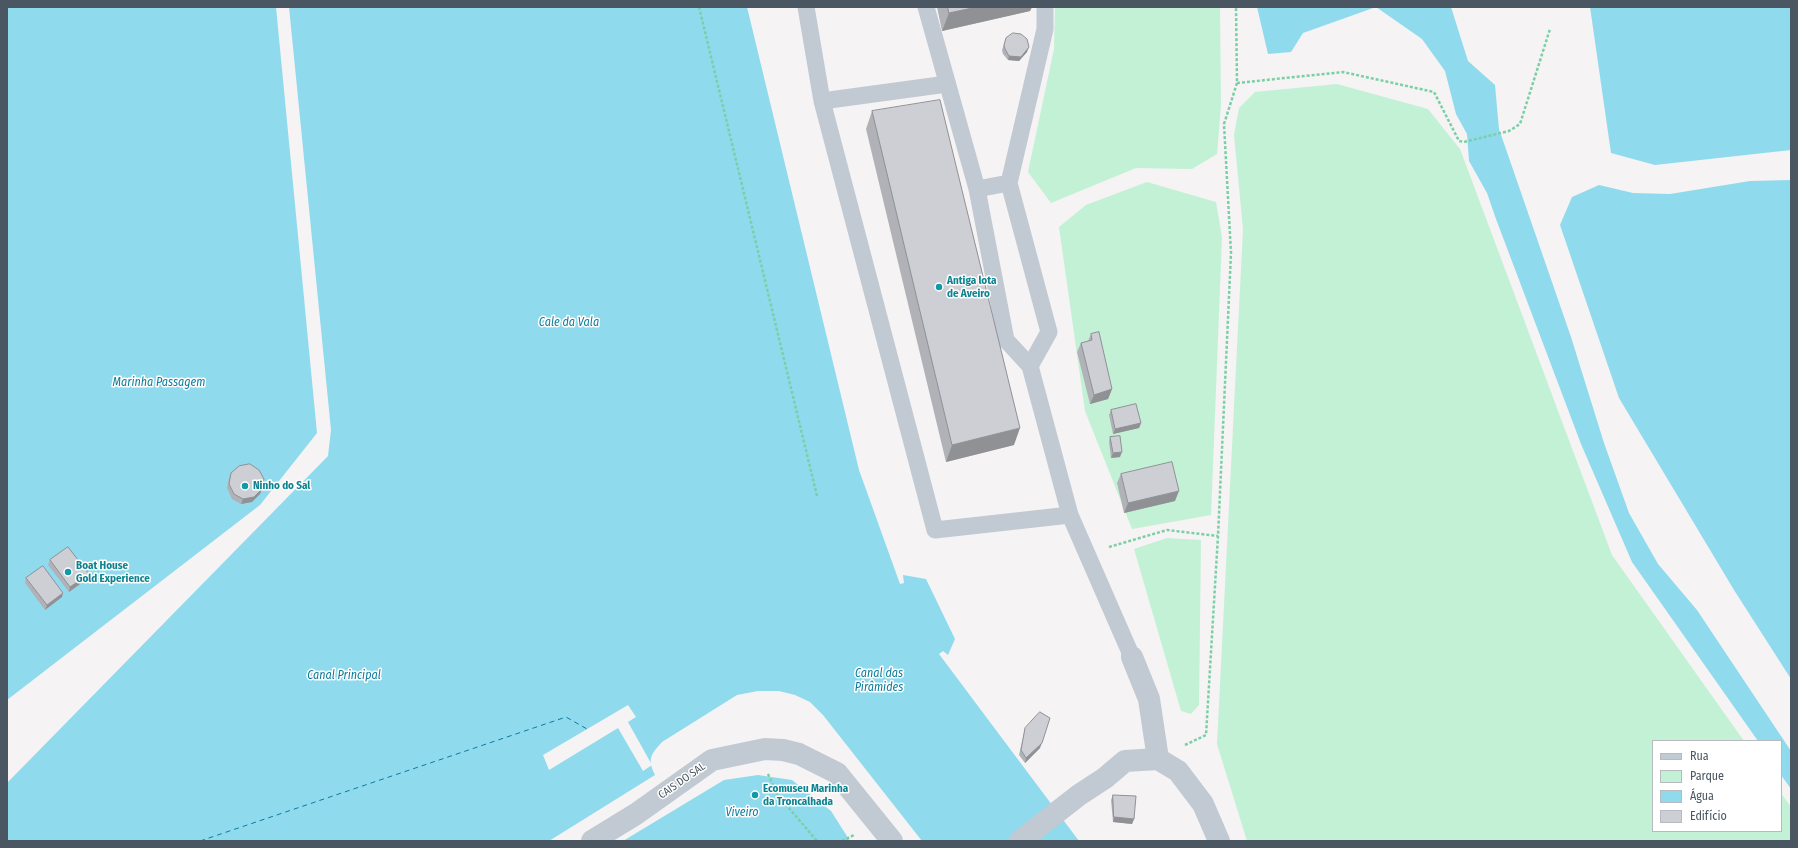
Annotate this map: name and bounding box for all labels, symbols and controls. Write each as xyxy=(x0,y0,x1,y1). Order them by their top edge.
place label: Antiga lota de Aveiro xyxy=(947,274,996,300)
marker: Antiga lota de Aveiro xyxy=(934,282,944,292)
water label: Cale da Vala xyxy=(539,316,599,330)
water label: Marinha Passagem xyxy=(113,376,205,390)
place label: Ninho do Sal xyxy=(253,479,310,493)
marker: Ninho do Sal xyxy=(240,481,250,491)
place label: Boat House Gold Experience xyxy=(76,559,150,585)
marker: Boat House Gold Experience xyxy=(63,567,73,577)
water label: Canal das Pirâmides xyxy=(855,667,903,695)
water label: Canal Principal xyxy=(307,669,381,683)
legend xyxy=(1652,740,1782,832)
text: Rua xyxy=(1690,749,1709,763)
street label: CAIS DO SAL xyxy=(656,760,708,802)
text: Parque xyxy=(1690,769,1724,783)
place label: Ecomuseu Marinha da Troncalhada xyxy=(763,782,848,808)
text: Água xyxy=(1690,789,1714,803)
marker: Ecomuseu Marinha da Troncalhada xyxy=(750,790,760,800)
water label: Viveiro xyxy=(725,806,759,820)
text: Edifício xyxy=(1690,809,1727,823)

